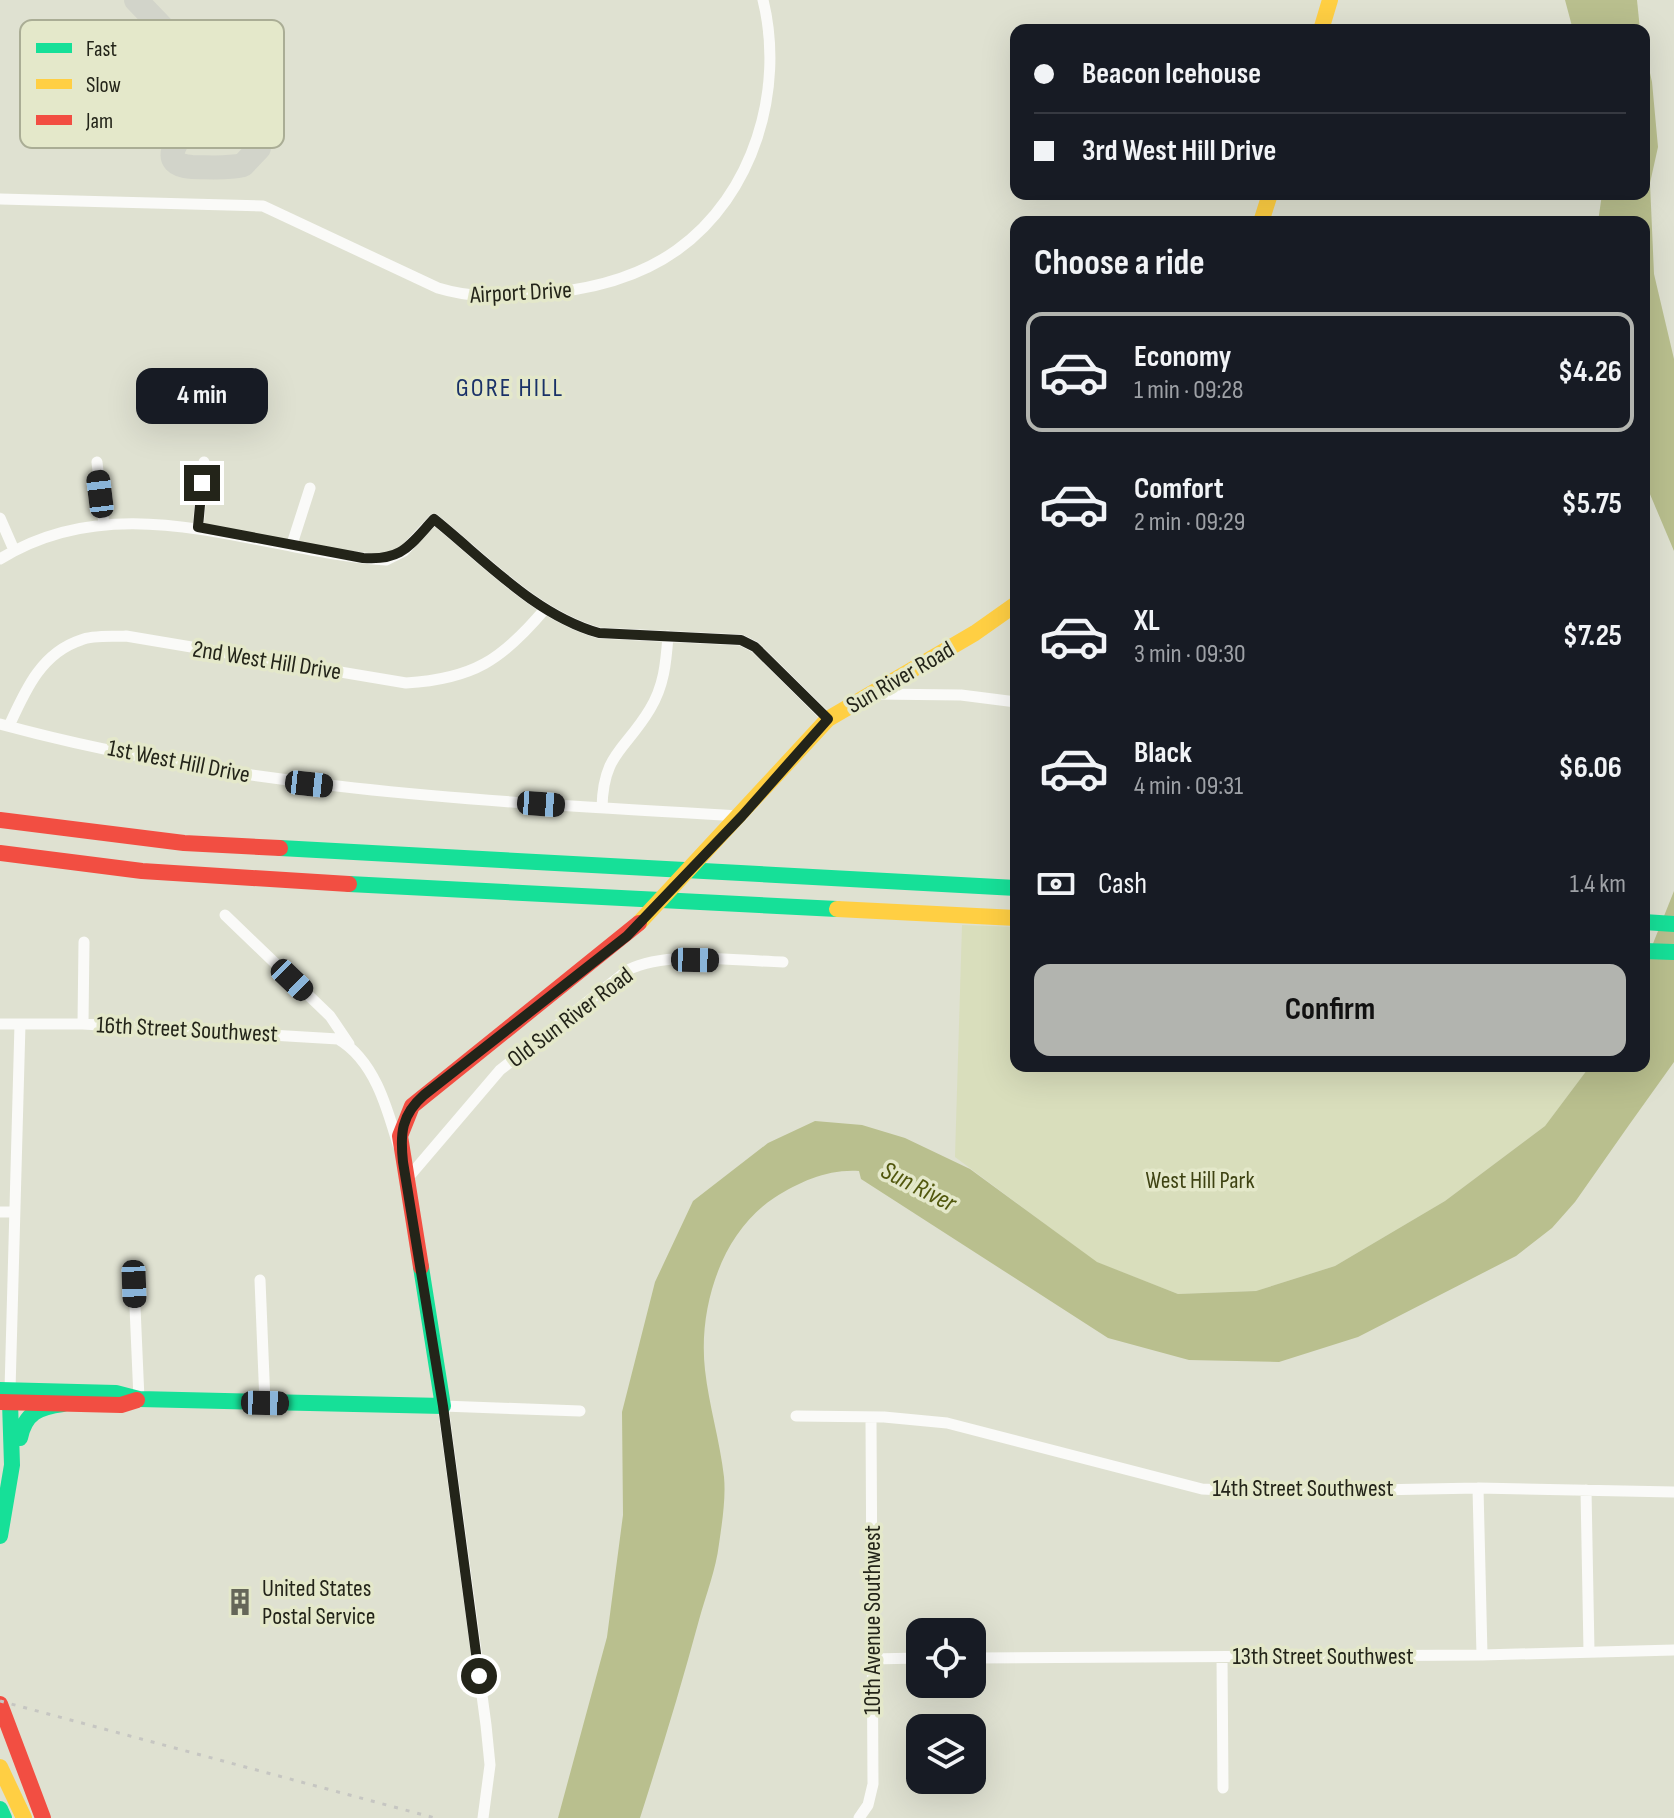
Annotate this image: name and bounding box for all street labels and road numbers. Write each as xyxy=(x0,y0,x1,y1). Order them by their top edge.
street label: Airport Drive xyxy=(468,275,573,310)
street label: 2nd West Hill Drive xyxy=(191,634,343,687)
street label: Sun River Road xyxy=(841,635,959,720)
street label: 1st West Hill Drive xyxy=(105,734,252,789)
street label: Old Sun River Road xyxy=(502,961,639,1074)
street label: 16th Street Southwest xyxy=(96,1010,278,1049)
street label: 14th Street Southwest xyxy=(1212,1474,1394,1503)
street label: 10th Avenue Southwest xyxy=(858,1525,887,1715)
street label: 13th Street Southwest xyxy=(1232,1642,1414,1671)

